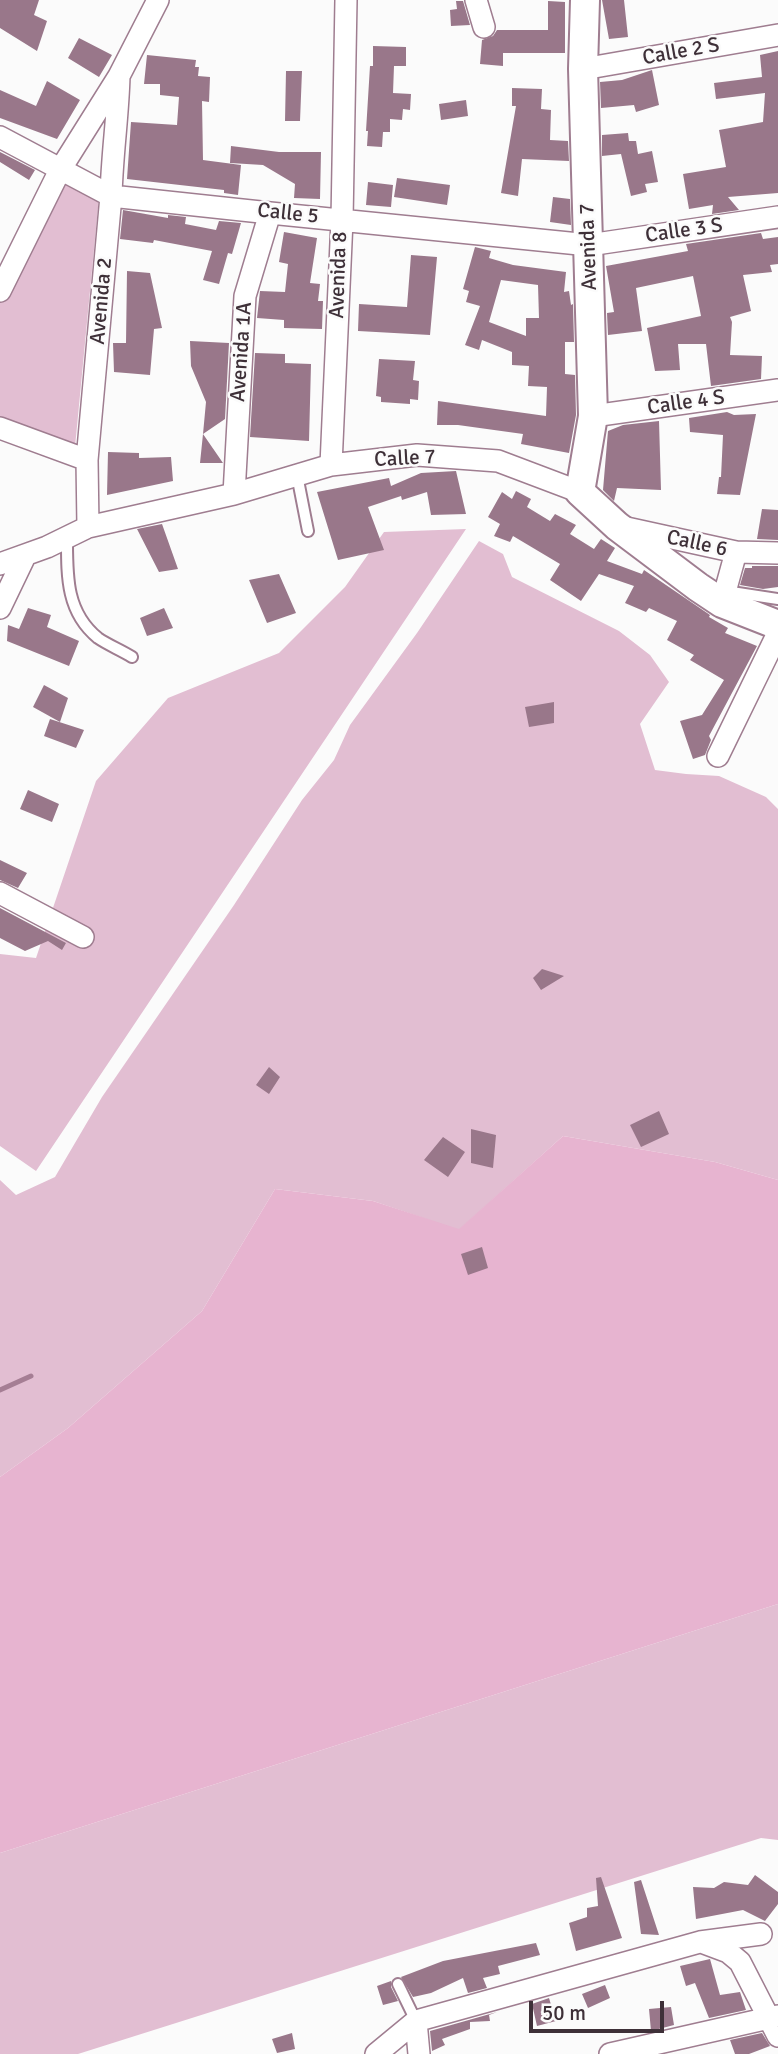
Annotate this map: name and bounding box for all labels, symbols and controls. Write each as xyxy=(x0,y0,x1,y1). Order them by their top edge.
street label: Calle 2 S xyxy=(640,33,722,71)
street label: Calle 5 xyxy=(256,198,320,230)
street label: Avenida 7 xyxy=(575,203,603,291)
street label: Calle 3 S xyxy=(644,213,724,249)
street label: Avenida 8 xyxy=(325,231,353,319)
street label: Avenida 2 xyxy=(86,256,118,346)
street label: Avenida 1A xyxy=(226,301,258,403)
street label: Calle 4 S xyxy=(646,385,726,421)
street label: Calle 7 xyxy=(374,445,436,473)
street label: Calle 6 xyxy=(664,525,730,563)
scale bar xyxy=(533,1988,668,2032)
text: 50 m xyxy=(542,2000,586,2026)

